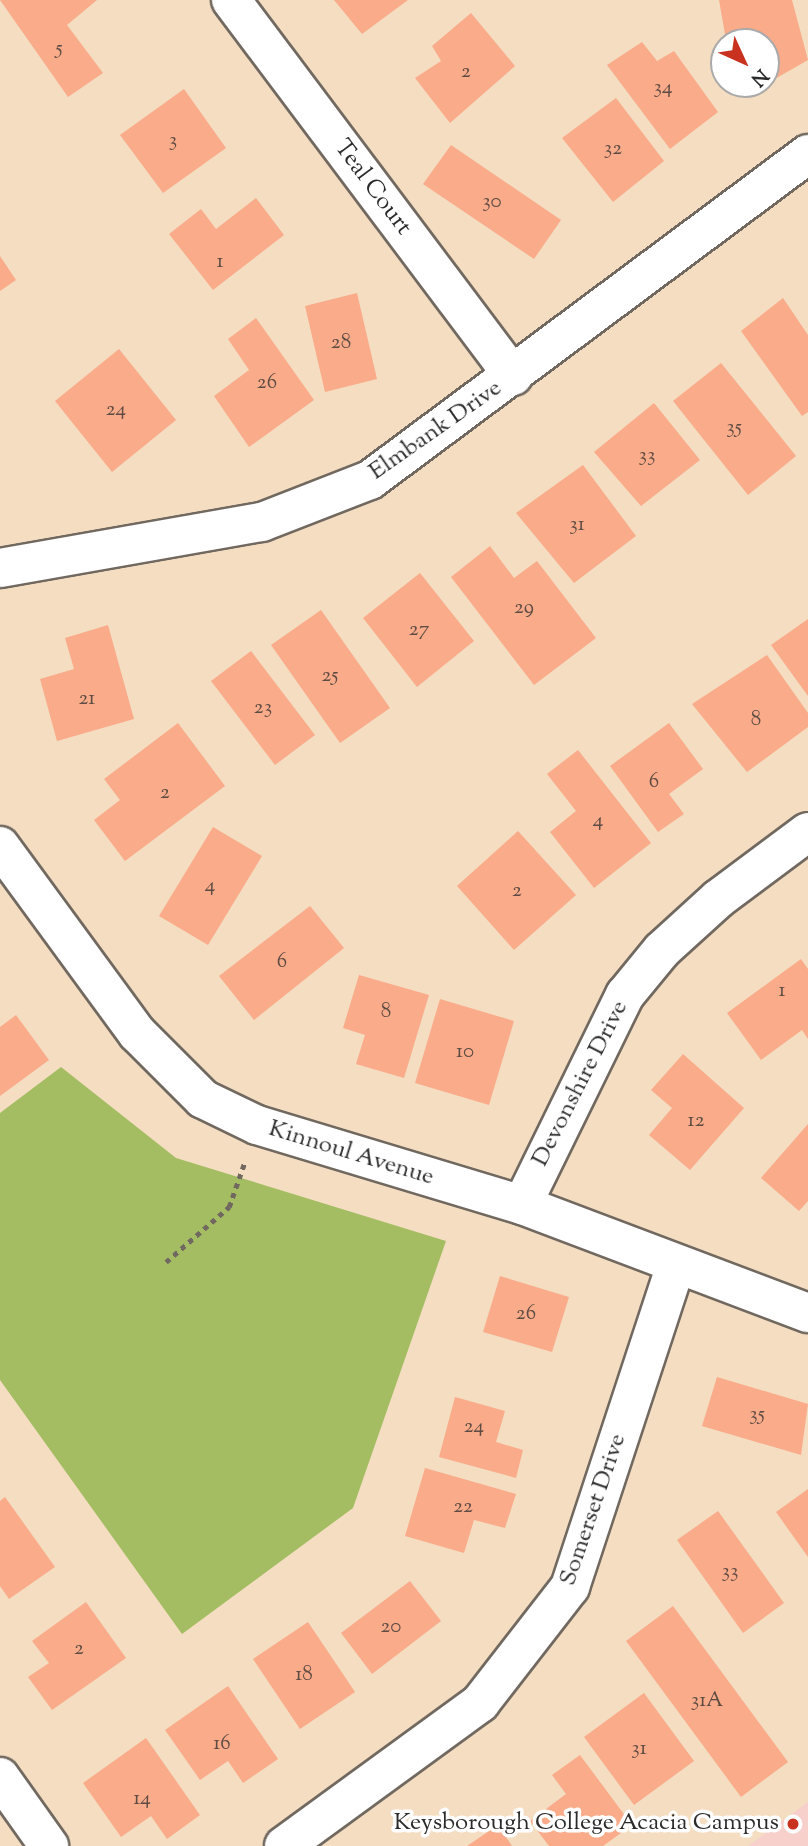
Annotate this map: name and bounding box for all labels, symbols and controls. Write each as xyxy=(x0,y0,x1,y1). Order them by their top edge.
north arrow xyxy=(710,28,780,98)
house number: 5 xyxy=(55,36,63,62)
house number: 2 xyxy=(461,59,471,85)
text: N xyxy=(744,62,774,92)
house number: 34 xyxy=(653,75,673,101)
house number: 3 xyxy=(169,128,177,154)
street label: Teal Court xyxy=(327,135,417,241)
house number: 32 xyxy=(604,136,622,162)
house number: 30 xyxy=(482,189,502,215)
house number: 1 xyxy=(216,249,224,275)
house number: 28 xyxy=(331,330,351,356)
house number: 26 xyxy=(257,370,277,396)
street label: Elmbank Drive xyxy=(364,375,508,487)
house number: 24 xyxy=(106,397,126,423)
house number: 35 xyxy=(726,415,742,441)
house number: 33 xyxy=(639,443,655,469)
house number: 31 xyxy=(569,512,585,538)
house number: 29 xyxy=(514,595,534,621)
house number: 27 xyxy=(409,617,429,643)
house number: 25 xyxy=(321,663,339,689)
house number: 21 xyxy=(79,686,95,712)
house number: 23 xyxy=(254,695,272,721)
house number: 8 xyxy=(751,707,761,733)
house number: 6 xyxy=(649,769,659,795)
house number: 2 xyxy=(160,780,170,806)
house number: 4 xyxy=(593,808,603,834)
house number: 4 xyxy=(205,873,215,899)
house number: 2 xyxy=(512,878,522,904)
house number: 6 xyxy=(277,949,287,975)
house number: 1 xyxy=(778,978,786,1004)
street label: Devonshire Drive xyxy=(527,996,635,1172)
house number: 8 xyxy=(381,999,391,1025)
house number: 10 xyxy=(456,1039,474,1065)
house number: 12 xyxy=(688,1108,704,1134)
street label: Kinnoul Avenue xyxy=(265,1115,437,1193)
house number: 26 xyxy=(516,1301,536,1327)
house number: 35 xyxy=(749,1402,765,1428)
house number: 24 xyxy=(464,1414,484,1440)
street label: Somerset Drive xyxy=(555,1430,633,1590)
house number: 22 xyxy=(453,1494,473,1520)
house number: 33 xyxy=(722,1559,738,1585)
house number: 20 xyxy=(381,1614,401,1640)
house number: 2 xyxy=(74,1636,84,1662)
house number: 18 xyxy=(295,1662,313,1688)
house number: 31A xyxy=(691,1688,723,1714)
house number: 16 xyxy=(213,1731,231,1757)
house number: 31 xyxy=(631,1736,647,1762)
house number: 14 xyxy=(133,1786,151,1812)
place label: Keysborough College Acacia Campus xyxy=(394,1810,779,1838)
marker: Keysborough College Acacia Campus xyxy=(785,1816,801,1832)

